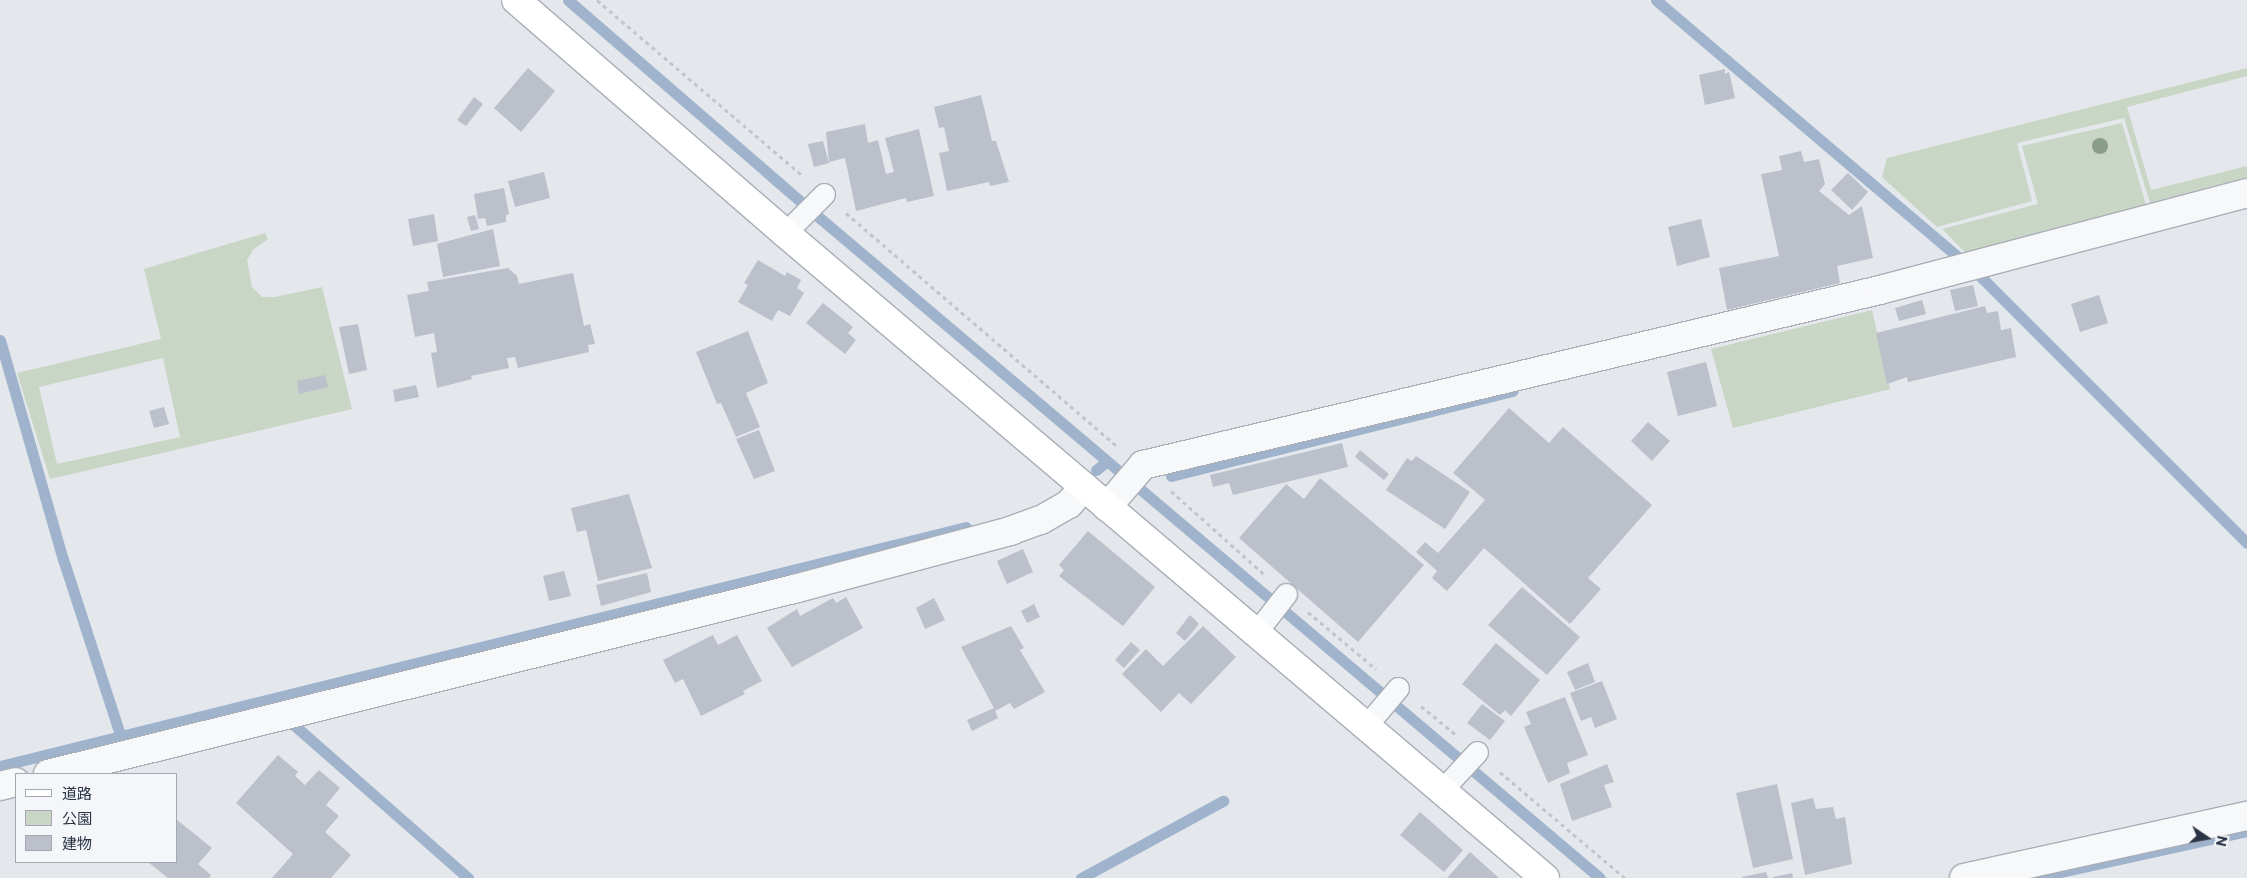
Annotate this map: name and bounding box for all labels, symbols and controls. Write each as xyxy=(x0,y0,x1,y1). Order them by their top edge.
legend xyxy=(15,773,178,863)
text: 道路 xyxy=(62,784,92,802)
text: 公園 xyxy=(62,809,92,827)
north arrow xyxy=(2182,813,2232,863)
text: 建物 xyxy=(62,834,92,852)
text: N xyxy=(2213,834,2232,848)

